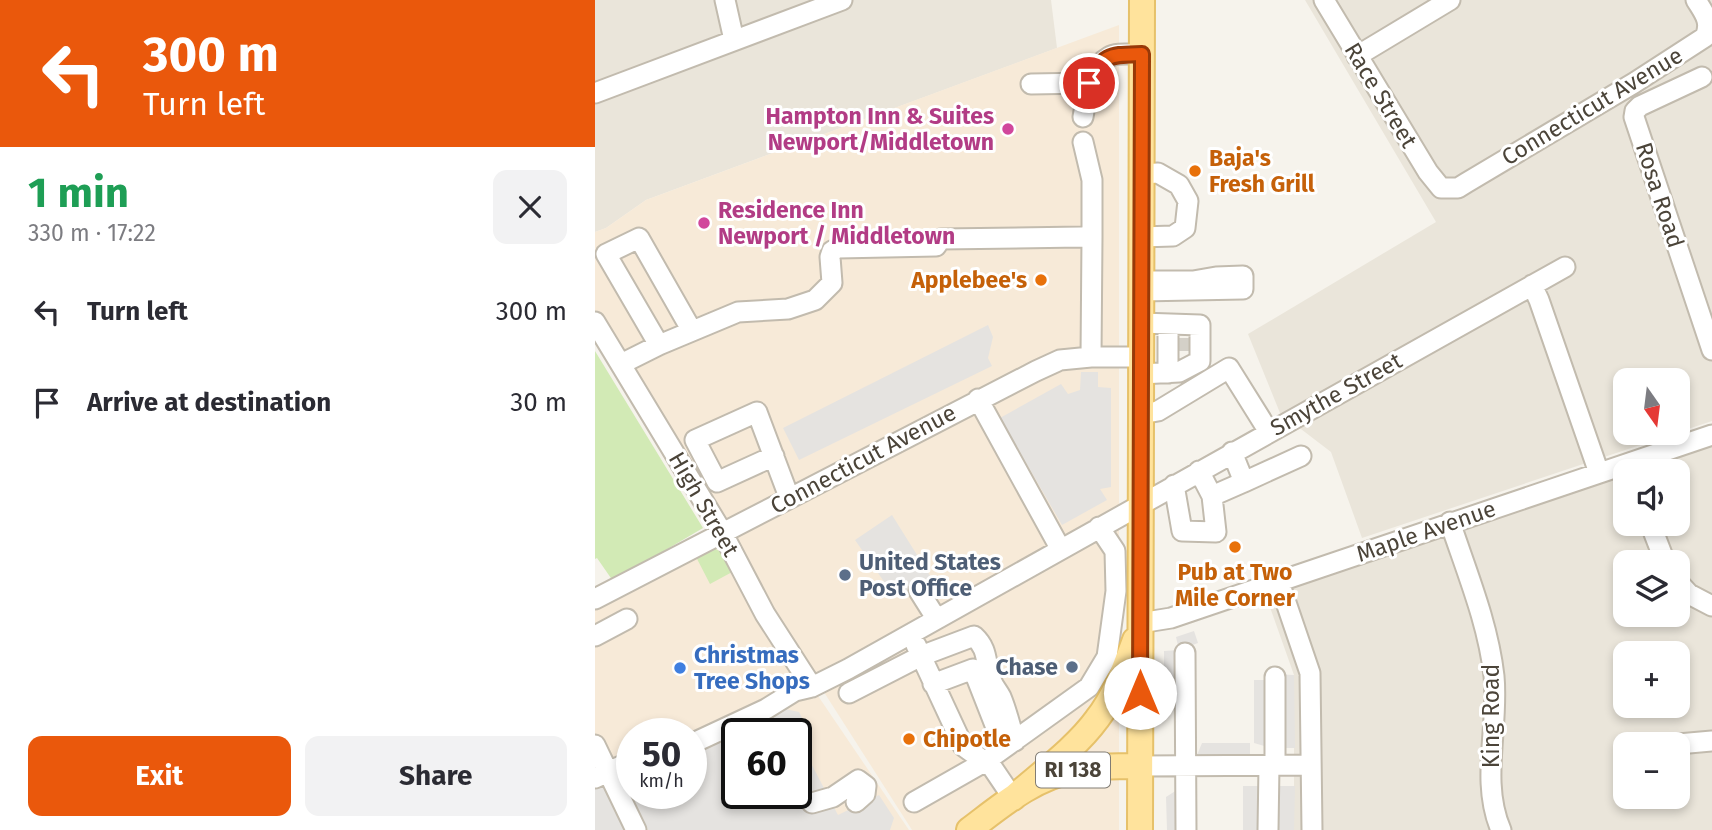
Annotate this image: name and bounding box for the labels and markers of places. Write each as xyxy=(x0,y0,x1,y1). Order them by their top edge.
pin xyxy=(1059,53,1119,113)
place label: Hampton Inn & Suites Newport/Middletown xyxy=(766,102,994,156)
marker: Hampton Inn & Suites Newport/Middletown xyxy=(1000,121,1016,137)
place label: Baja's Fresh Grill xyxy=(1209,144,1315,198)
marker: Baja's Fresh Grill xyxy=(1187,163,1203,179)
place label: Residence Inn Newport / Middletown xyxy=(718,196,955,250)
marker: Residence Inn Newport / Middletown xyxy=(696,215,712,231)
place label: Applebee's xyxy=(910,266,1027,294)
marker: Applebee's xyxy=(1033,272,1049,288)
marker: Pub at Two Mile Corner xyxy=(1227,539,1243,555)
place label: United States Post Office xyxy=(859,548,1001,602)
place label: Pub at Two Mile Corner xyxy=(1175,558,1296,612)
marker: United States Post Office xyxy=(837,567,853,583)
place label: Christmas Tree Shops xyxy=(694,641,810,695)
place label: Chase xyxy=(996,653,1058,681)
marker: Chase xyxy=(1064,659,1080,675)
marker: Christmas Tree Shops xyxy=(672,660,688,676)
place label: Chipotle xyxy=(923,725,1011,753)
marker: Chipotle xyxy=(901,731,917,747)

